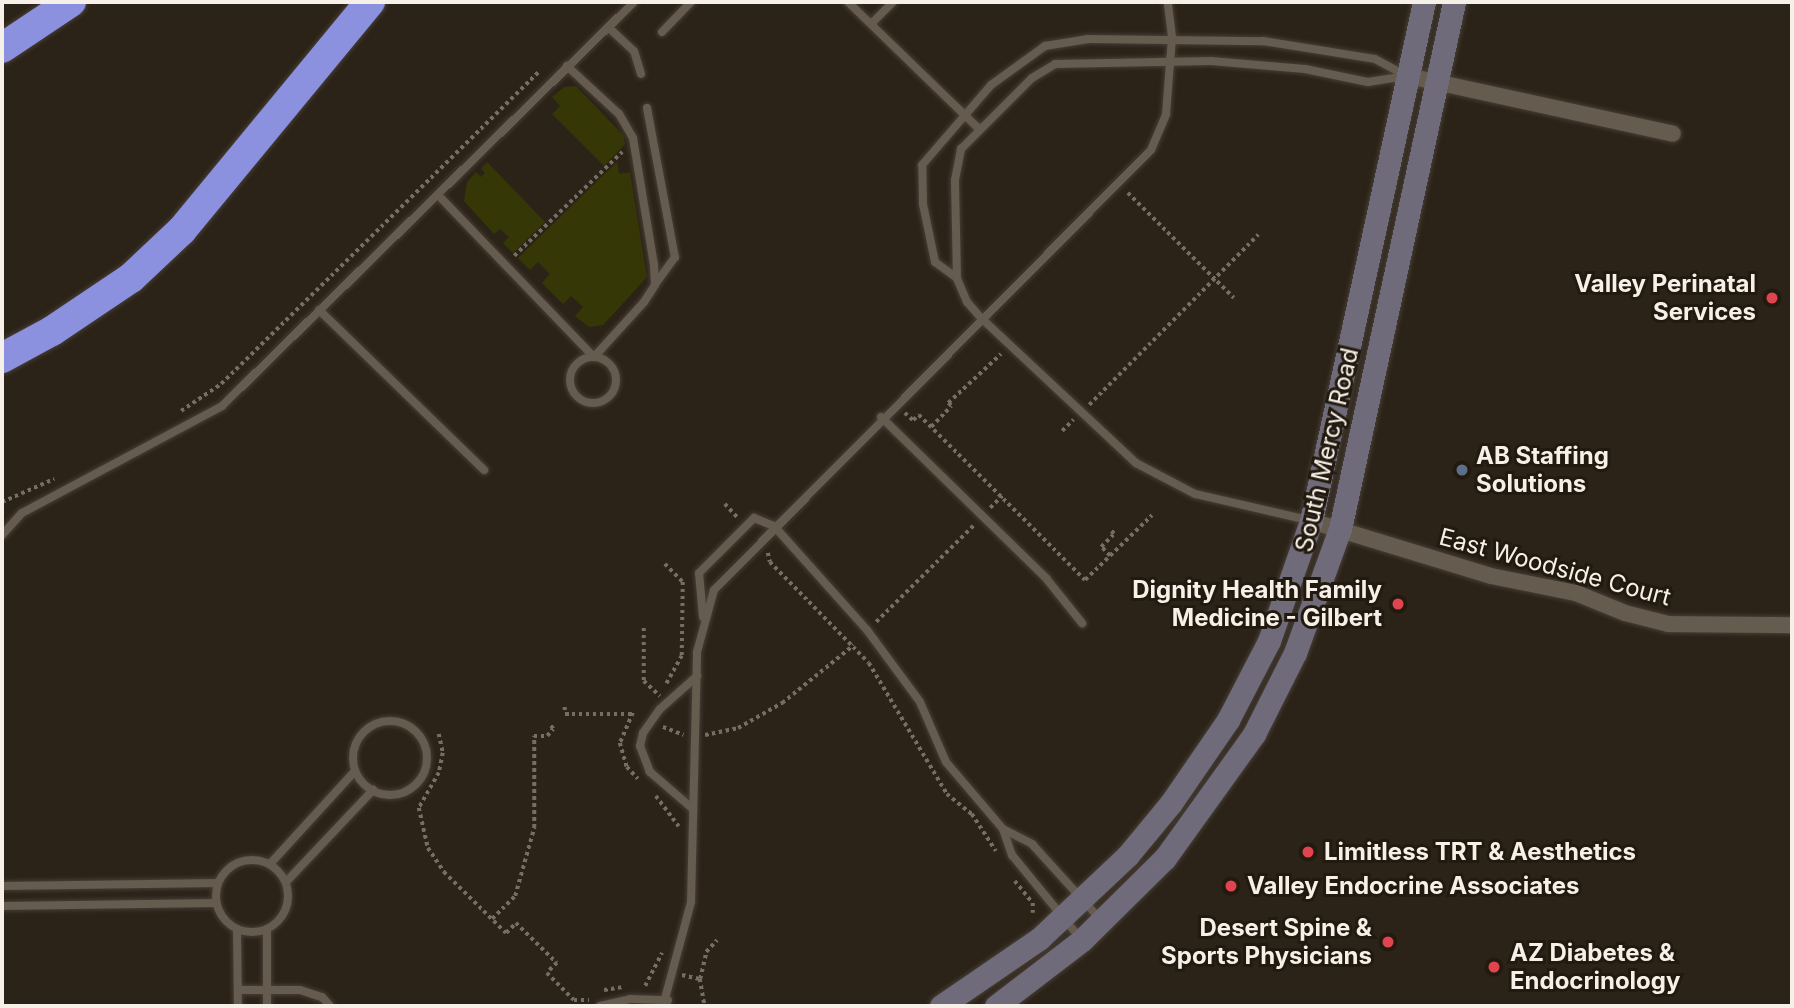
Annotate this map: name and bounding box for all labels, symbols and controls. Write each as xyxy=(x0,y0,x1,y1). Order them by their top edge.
place label: Valley Perinatal Services xyxy=(1574,270,1756,326)
marker: Valley Perinatal Services xyxy=(1762,288,1782,308)
street label: South Mercy Road xyxy=(1290,345,1364,555)
place label: AB Staffing Solutions xyxy=(1476,442,1609,498)
marker: AB Staffing Solutions xyxy=(1454,462,1470,478)
street label: East Woodside Court xyxy=(1436,522,1674,612)
place label: Dignity Health Family Medicine - Gilbert xyxy=(1132,576,1382,632)
marker: Dignity Health Family Medicine - Gilbert xyxy=(1388,594,1408,614)
place label: Limitless TRT & Aesthetics xyxy=(1324,838,1636,866)
marker: Limitless TRT & Aesthetics xyxy=(1298,842,1318,862)
place label: Valley Endocrine Associates xyxy=(1247,872,1579,900)
marker: Valley Endocrine Associates xyxy=(1221,876,1241,896)
place label: Desert Spine & Sports Physicians xyxy=(1161,914,1372,970)
marker: Desert Spine & Sports Physicians xyxy=(1378,932,1398,952)
place label: AZ Diabetes & Endocrinology xyxy=(1510,939,1680,995)
marker: AZ Diabetes & Endocrinology xyxy=(1484,957,1504,977)

